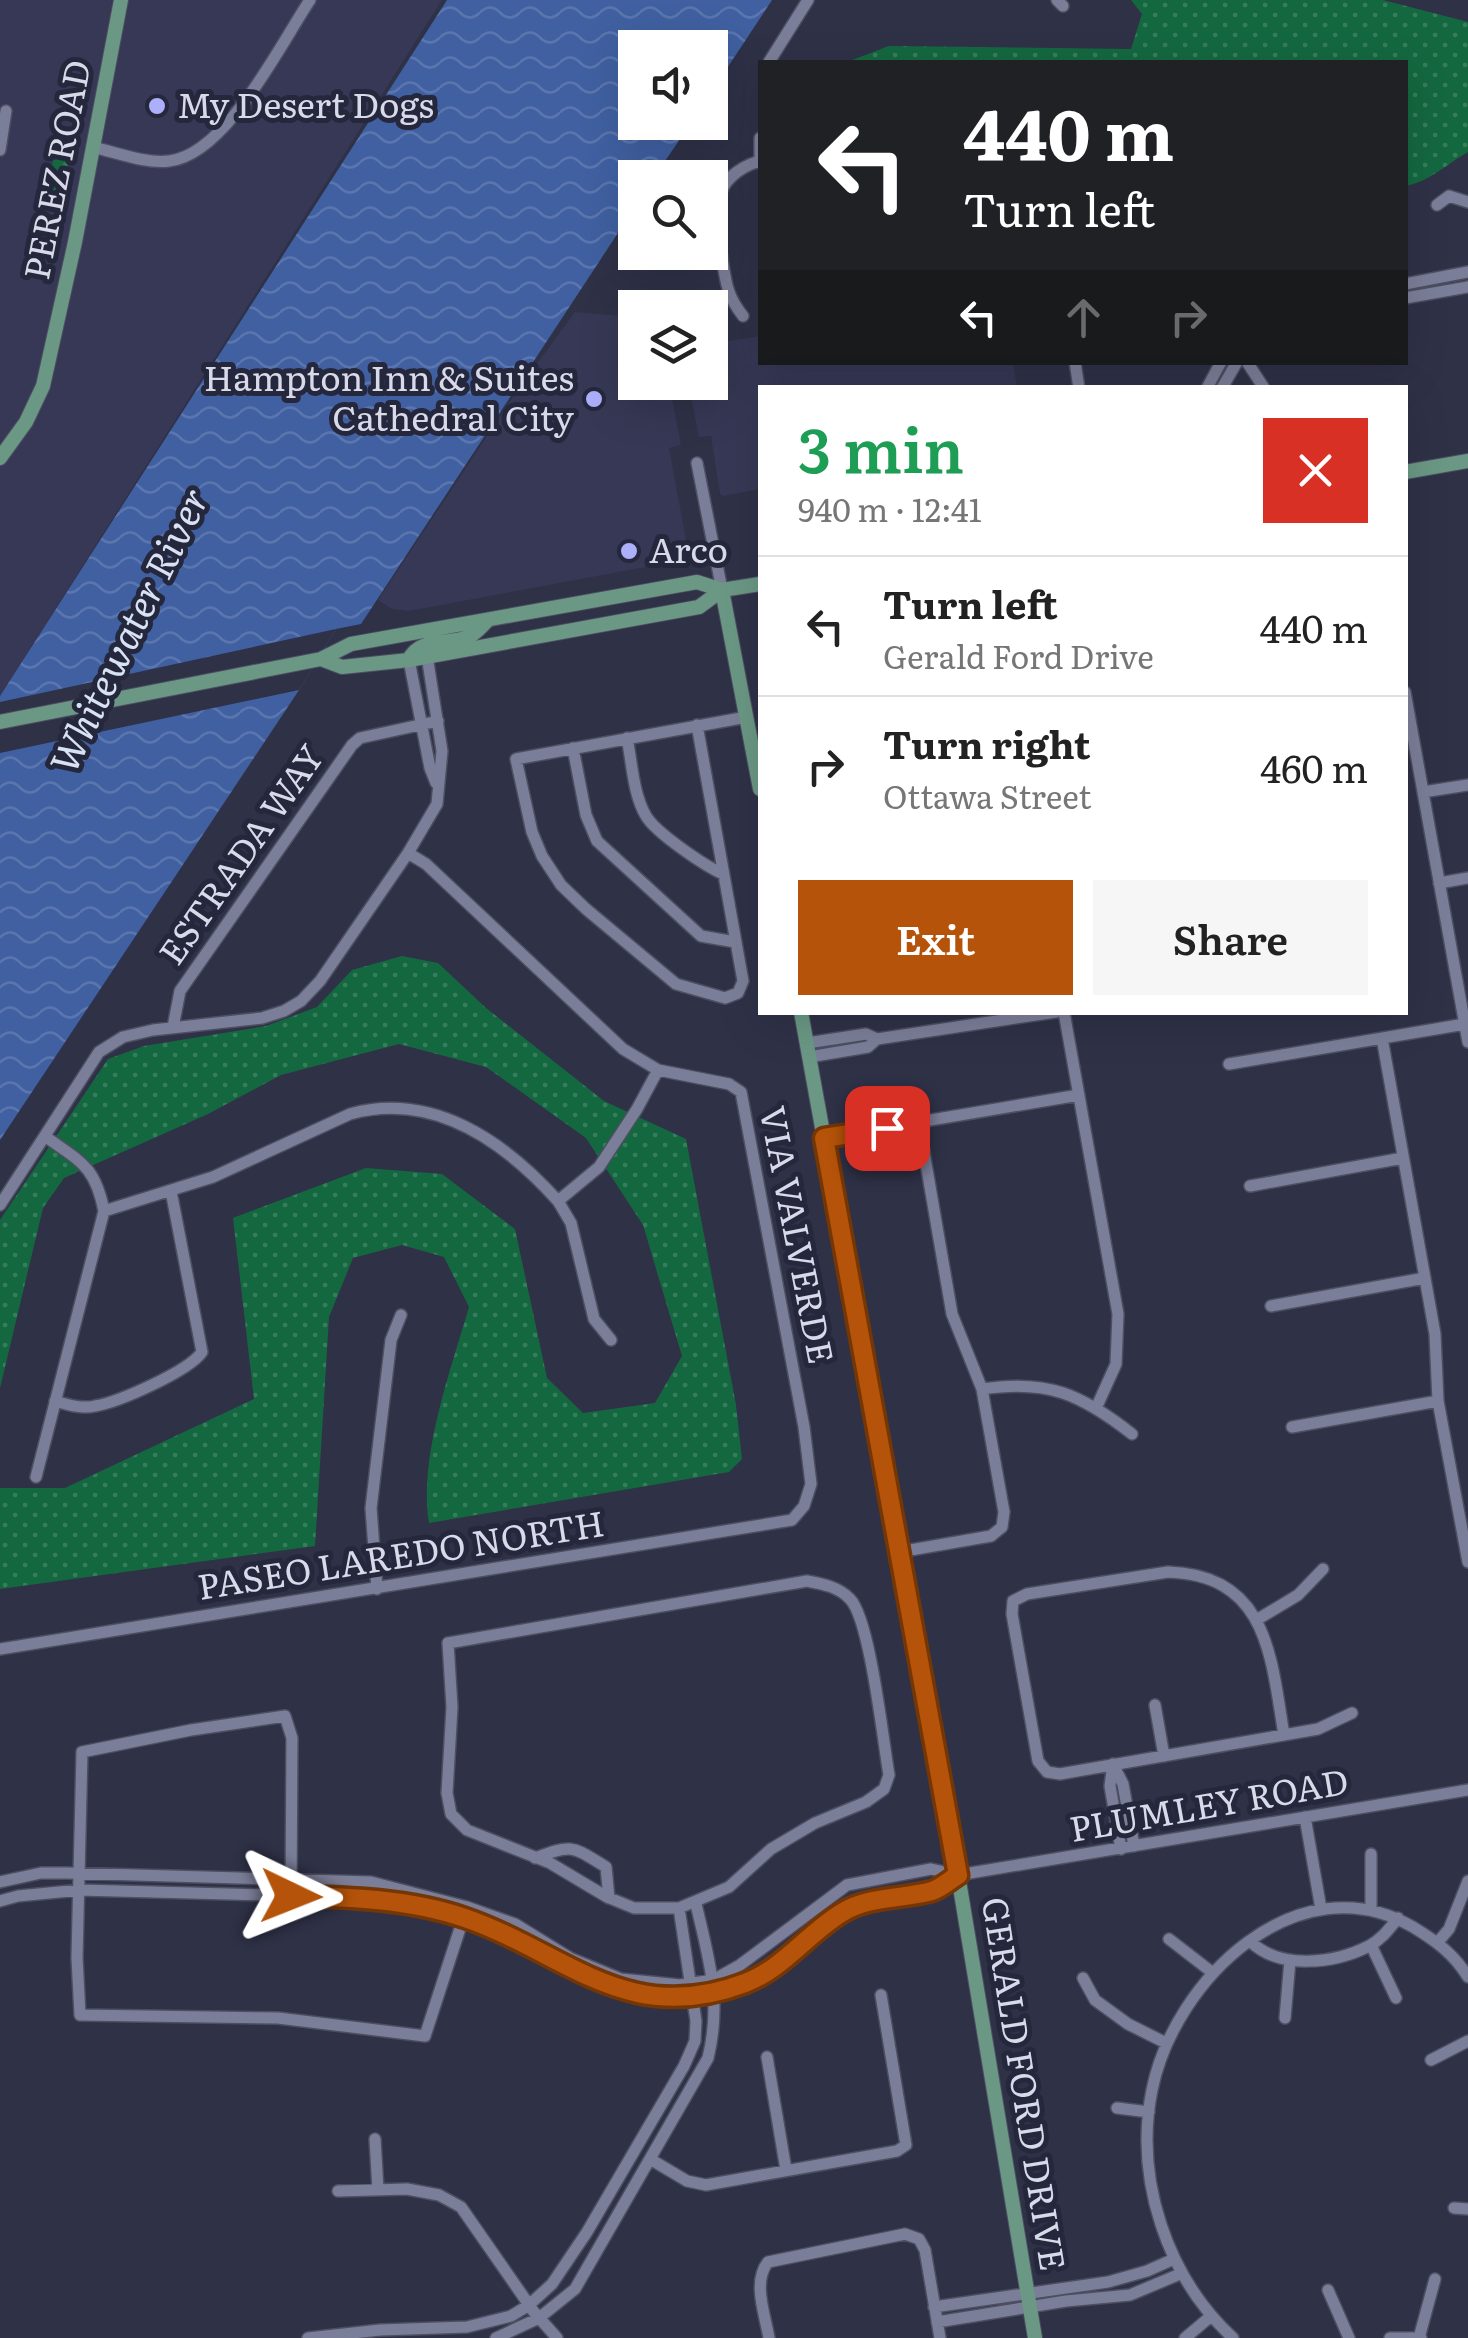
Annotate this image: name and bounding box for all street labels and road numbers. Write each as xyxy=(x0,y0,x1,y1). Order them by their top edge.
street label: PEREZ ROAD xyxy=(8,55,102,284)
street label: ESTRADA WAY xyxy=(144,732,335,974)
street label: VIA VALVERDE xyxy=(748,1101,849,1368)
street label: PASEO LAREDO NORTH xyxy=(194,1495,607,1611)
street label: PLUMLEY ROAD xyxy=(1065,1753,1352,1853)
street label: GERALD FORD DRIVE xyxy=(971,1893,1081,2274)

